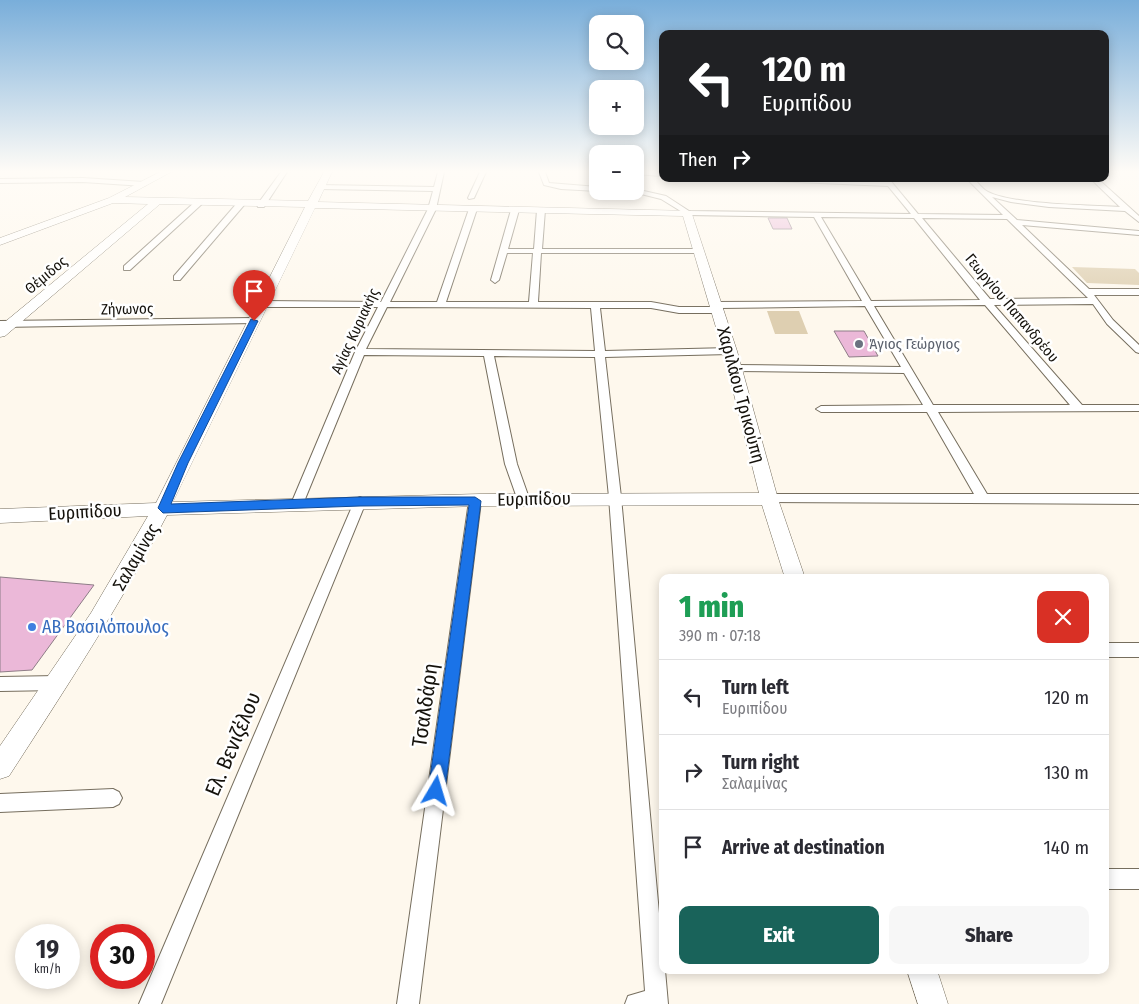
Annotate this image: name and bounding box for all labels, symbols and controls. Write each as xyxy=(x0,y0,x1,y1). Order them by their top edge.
map controls xyxy=(589,15,644,200)
button: search xyxy=(589,15,644,70)
text: 120 m xyxy=(762,48,846,90)
icon: left xyxy=(679,50,744,115)
button: + xyxy=(589,80,644,135)
text: Ευριπίδου xyxy=(762,90,852,117)
button: − xyxy=(589,145,644,200)
icon: right xyxy=(727,145,755,173)
text: Then xyxy=(679,148,717,171)
street label: Γεωργίου Παπανδρέου xyxy=(961,250,1063,366)
street label: Θέμιδος xyxy=(21,252,71,298)
pin xyxy=(233,270,275,321)
icon: arrive xyxy=(240,277,268,305)
street label: Αγίας Κυριακής xyxy=(327,285,383,377)
street label: Ζήνωνος xyxy=(101,300,154,318)
street label: Χαριλάου Τρικούπη xyxy=(712,324,770,466)
place label: Άγιος Γεώργιος xyxy=(869,335,960,353)
marker: Άγιος Γεώργιος xyxy=(853,338,865,350)
street label: Ευριπίδου xyxy=(497,487,571,511)
street label: Ευριπίδου xyxy=(48,499,122,525)
street label: Σαλαμίνας xyxy=(108,519,164,594)
text: 1 min xyxy=(679,589,744,625)
button: close xyxy=(1037,591,1089,643)
place label: ΑΒ Βασιλόπουλος xyxy=(42,616,169,638)
marker: ΑΒ Βασιλόπουλος xyxy=(26,621,38,633)
text: 390 m · 07:18 xyxy=(679,626,761,645)
street label: Τσαλδάρη xyxy=(406,661,444,749)
text: Turn left xyxy=(722,676,789,699)
icon: left xyxy=(679,683,707,711)
text: 120 m xyxy=(1044,686,1089,709)
street label: Ελ. Βενιζέλου xyxy=(199,688,267,800)
text: Ευριπίδου xyxy=(722,699,787,718)
text: Turn right xyxy=(722,751,799,774)
icon: right xyxy=(679,758,707,786)
text: 130 m xyxy=(1044,761,1089,784)
position arrow xyxy=(409,764,461,816)
text: Σαλαμίνας xyxy=(722,774,787,793)
icon: arrive xyxy=(679,833,707,861)
text: Arrive at destination xyxy=(722,836,885,859)
text: 140 m xyxy=(1043,836,1089,859)
button: Exit xyxy=(679,906,879,964)
button: Share xyxy=(889,906,1089,964)
speed limit sign: 30 xyxy=(90,924,155,989)
text: 19 xyxy=(36,935,59,965)
text: km/h xyxy=(34,962,61,976)

